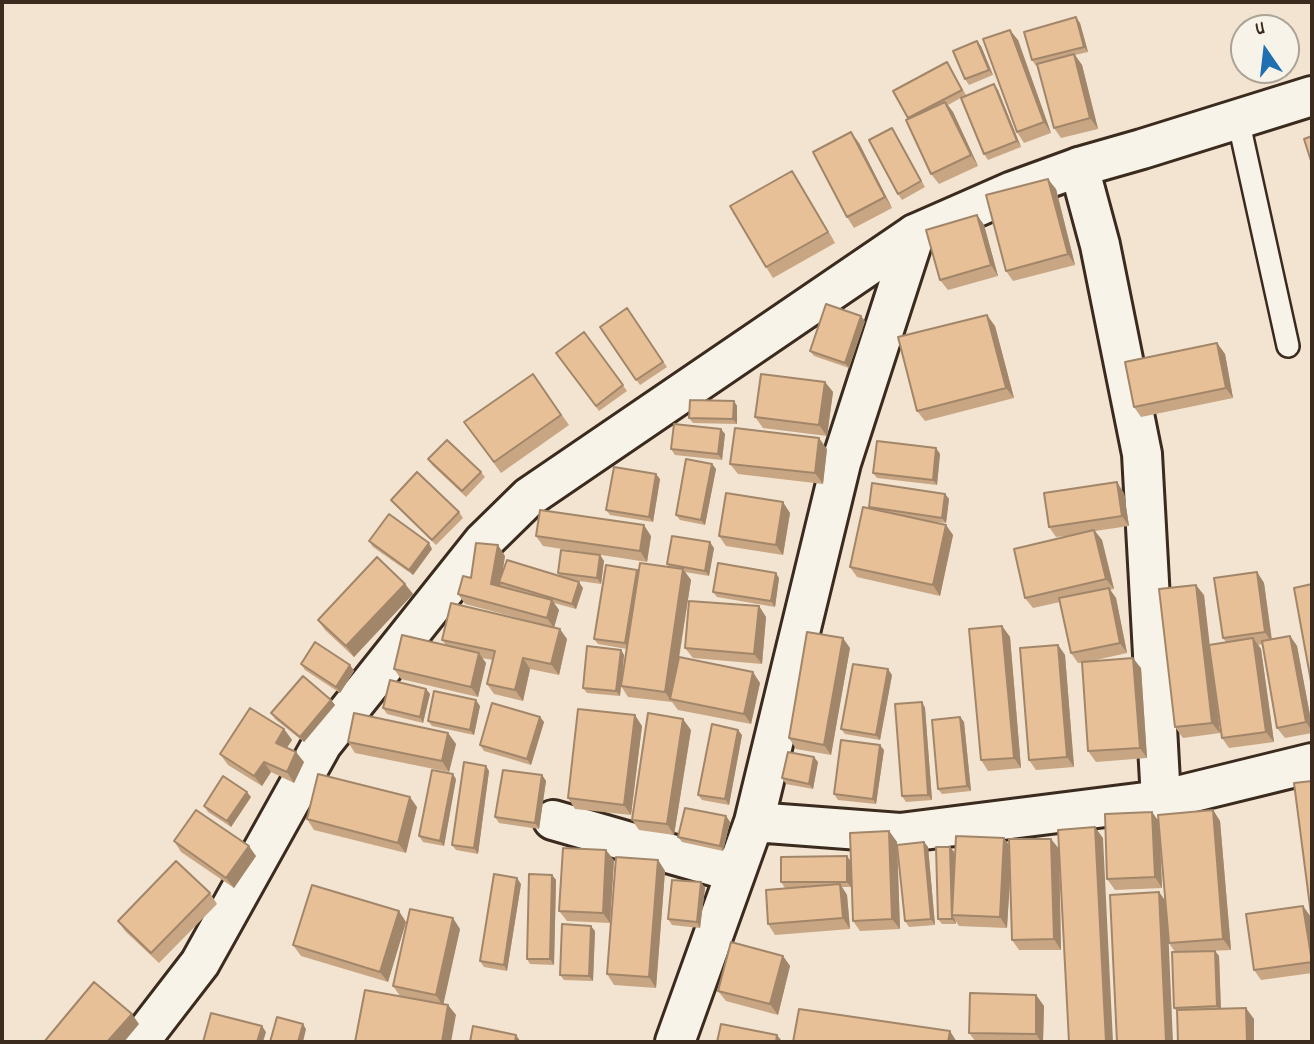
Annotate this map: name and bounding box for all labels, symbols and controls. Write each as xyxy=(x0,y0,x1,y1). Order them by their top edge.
north arrow xyxy=(1230,14,1300,84)
text: U xyxy=(1253,16,1268,44)

